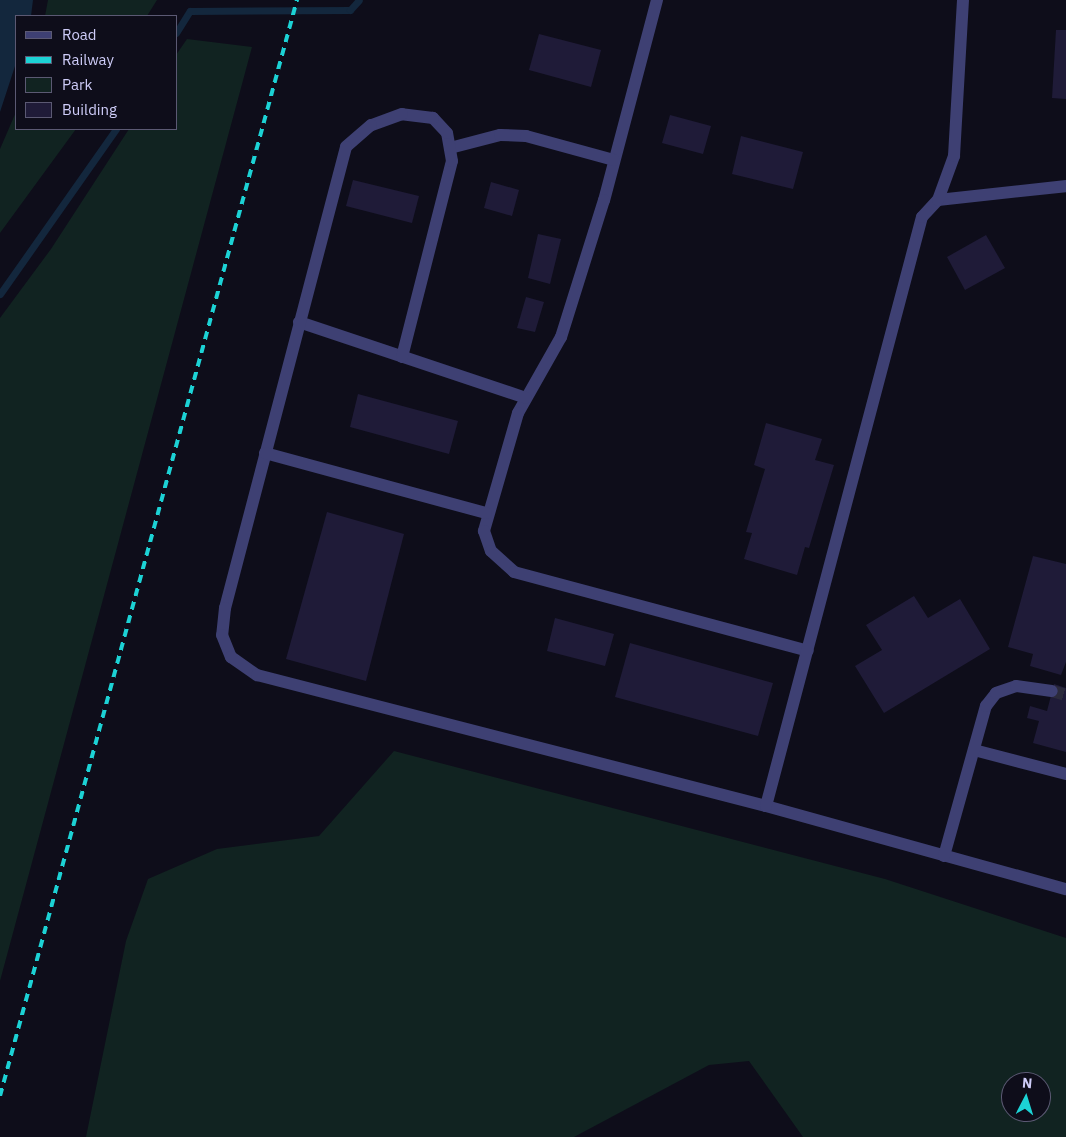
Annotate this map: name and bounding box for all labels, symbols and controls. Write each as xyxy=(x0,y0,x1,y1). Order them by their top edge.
legend xyxy=(15,15,178,130)
text: Road xyxy=(62,25,97,44)
text: Railway xyxy=(62,50,114,69)
text: Park xyxy=(62,75,92,94)
text: Building xyxy=(62,100,117,119)
north arrow xyxy=(1001,1072,1051,1122)
text: N xyxy=(1021,1074,1033,1092)

